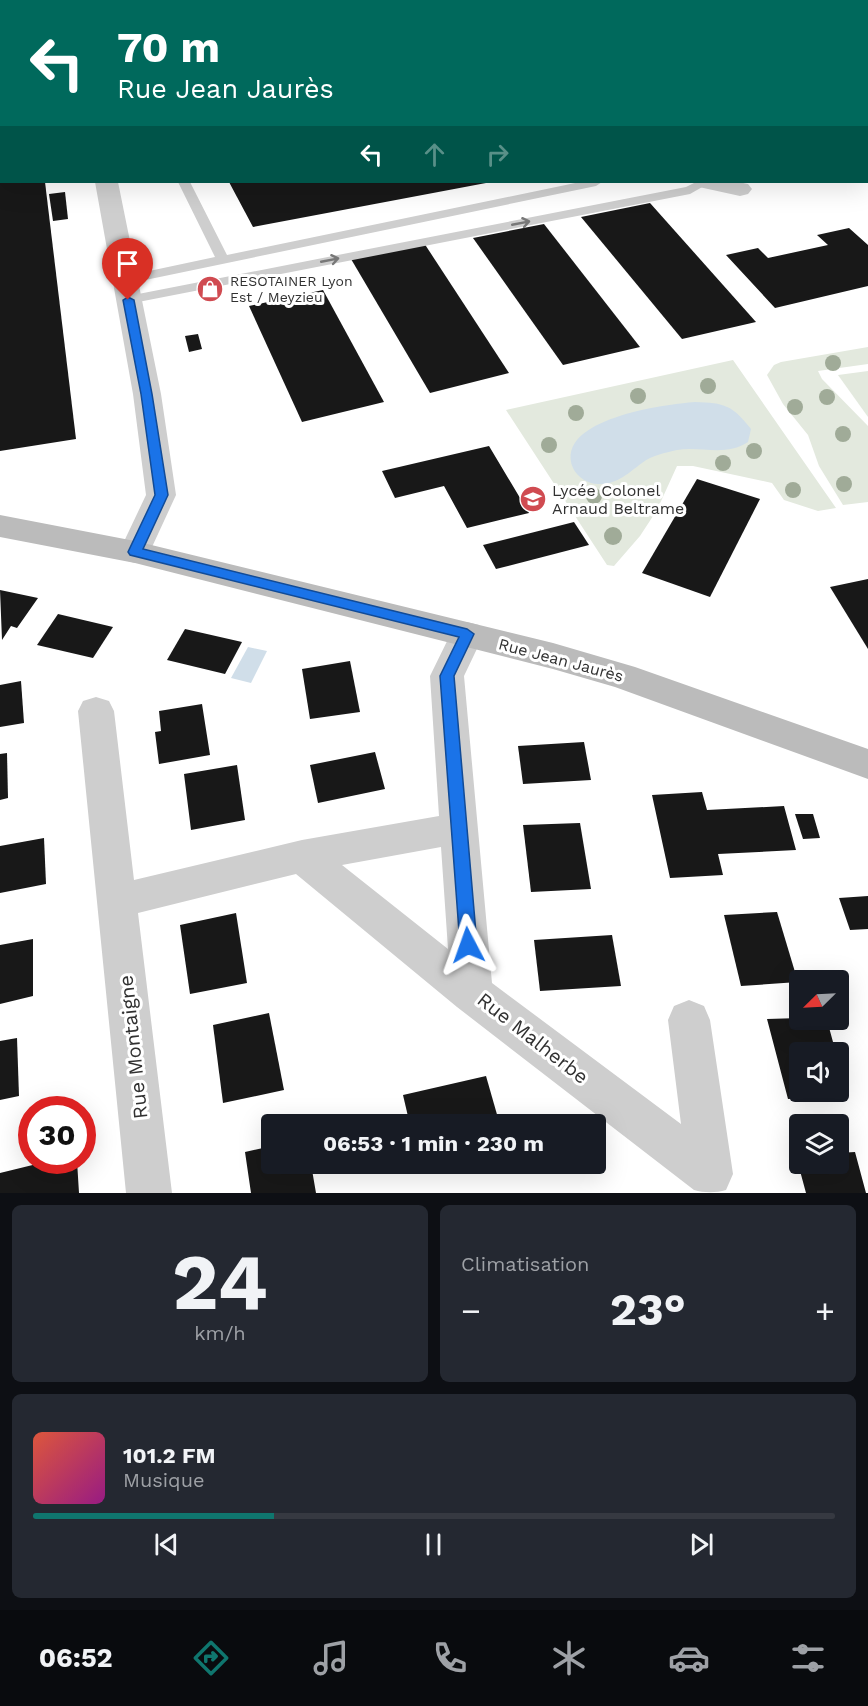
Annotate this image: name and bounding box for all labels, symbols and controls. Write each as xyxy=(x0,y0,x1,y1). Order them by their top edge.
text: 70 m xyxy=(117,23,220,72)
icon: left xyxy=(18,24,96,102)
text: Rue Jean Jaurès xyxy=(117,73,334,105)
icon: left xyxy=(355,138,388,171)
icon: ahead xyxy=(418,138,451,171)
icon: right xyxy=(481,138,514,171)
one-way arrow xyxy=(511,217,531,228)
pin xyxy=(102,238,153,300)
icon: arrive xyxy=(111,247,144,280)
one-way arrow xyxy=(320,254,339,265)
place label: RESOTAINER Lyon Est / Meyzieu xyxy=(230,273,353,305)
shop icon: RESOTAINER Lyon Est / Meyzieu xyxy=(195,274,225,304)
place label: Lycée Colonel Arnaud Beltrame xyxy=(552,481,684,518)
school or university icon: Lycée Colonel Arnaud Beltrame xyxy=(518,484,548,514)
street label: Rue Jean Jaurès xyxy=(496,634,626,686)
position arrow xyxy=(436,913,500,977)
north arrow xyxy=(789,970,849,1030)
map controls xyxy=(789,970,849,1174)
street label: Rue Montaigne xyxy=(114,974,152,1120)
street label: Rue Malherbe xyxy=(473,987,593,1089)
button: sound xyxy=(789,1042,849,1102)
speed limit sign: 30 xyxy=(18,1096,96,1174)
button: layers xyxy=(789,1114,849,1174)
text: 06:53 · 1 min · 230 m xyxy=(323,1131,544,1156)
text: 24 xyxy=(172,1236,268,1328)
text: Climatisation xyxy=(461,1252,589,1276)
text: 23° xyxy=(610,1283,686,1336)
text: − xyxy=(461,1291,481,1330)
text: + xyxy=(815,1291,835,1330)
text: km/h xyxy=(194,1321,246,1345)
text: 101.2 FM xyxy=(123,1443,215,1468)
text: Musique xyxy=(123,1468,205,1492)
icon: previous xyxy=(150,1528,183,1561)
icon: pause xyxy=(417,1528,450,1561)
icon: next xyxy=(685,1528,718,1561)
icon: directions xyxy=(190,1637,232,1679)
icon: music xyxy=(310,1637,352,1679)
icon: phone xyxy=(429,1637,471,1679)
icon: climate xyxy=(548,1637,590,1679)
icon: car xyxy=(668,1637,710,1679)
icon: filters xyxy=(787,1637,829,1679)
text: 06:52 xyxy=(39,1642,113,1674)

